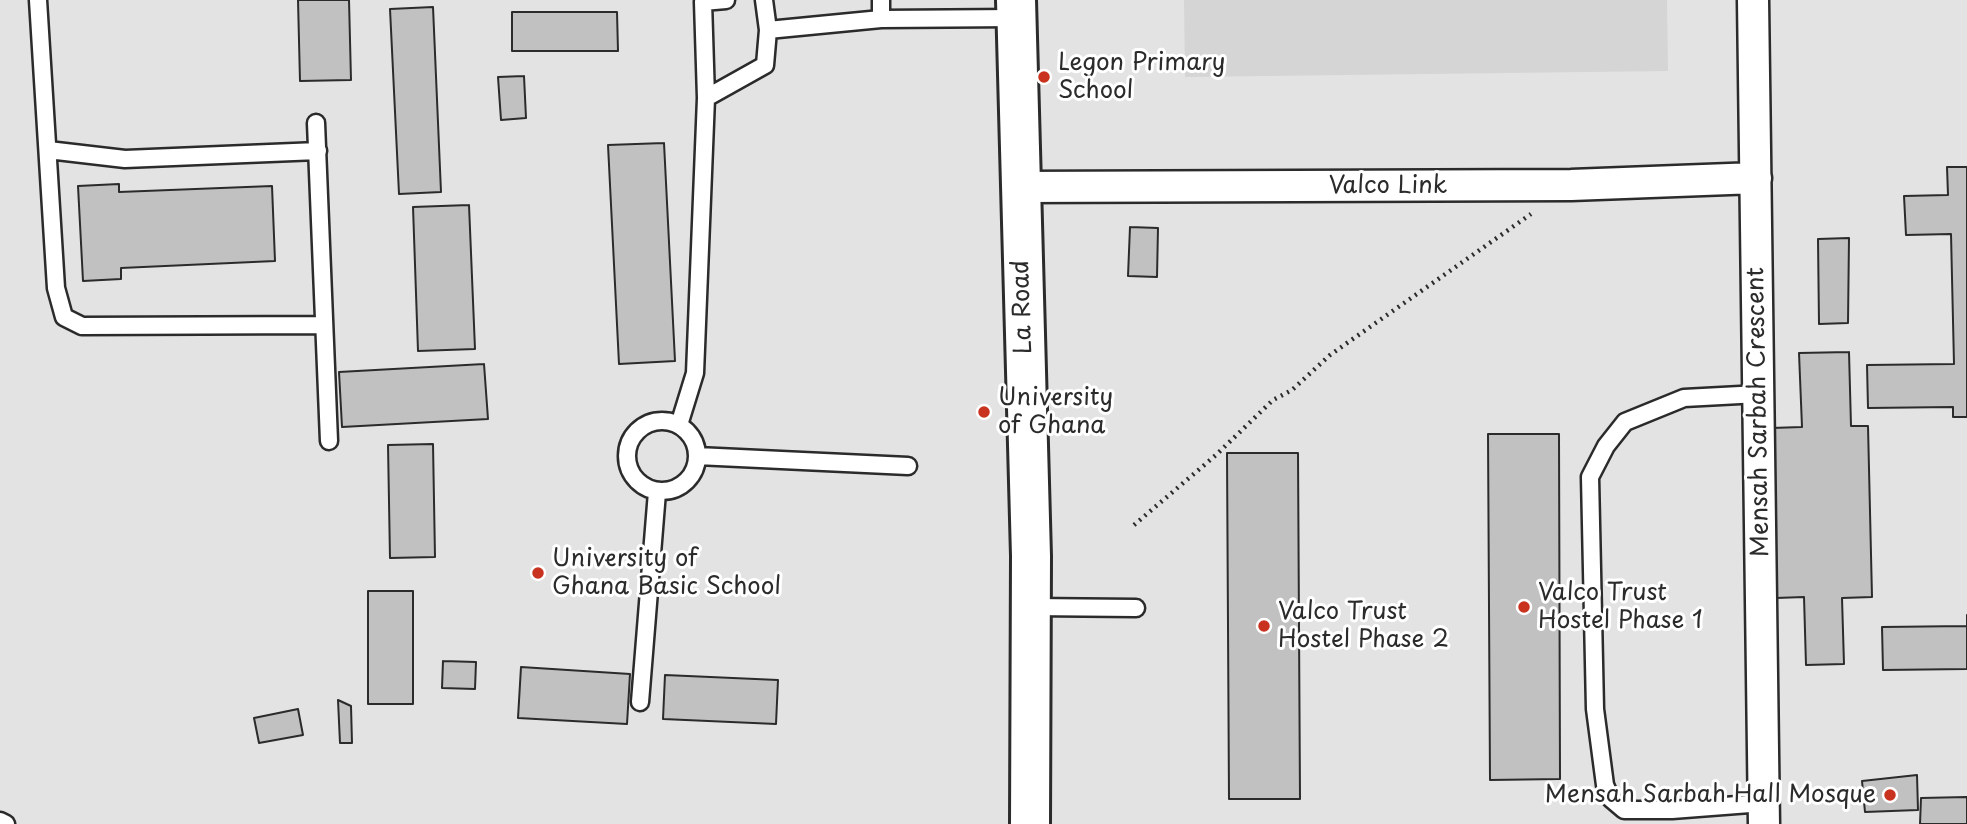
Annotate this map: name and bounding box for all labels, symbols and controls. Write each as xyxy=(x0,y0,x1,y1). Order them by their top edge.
place label: Legon Primary School xyxy=(1058,49,1225,105)
marker: Legon Primary School xyxy=(1036,69,1052,85)
street label: Valco Link xyxy=(1329,172,1447,200)
street label: La Road xyxy=(1007,259,1039,355)
street label: Mensah Sarbah Crescent xyxy=(1742,267,1776,557)
place label: University of Ghana xyxy=(998,384,1113,440)
marker: University of Ghana xyxy=(976,404,992,420)
place label: University of Ghana Basic School xyxy=(552,545,781,601)
marker: University of Ghana Basic School xyxy=(530,565,546,581)
place label: Valco Trust Hostel Phase 1 xyxy=(1538,579,1703,635)
place label: Valco Trust Hostel Phase 2 xyxy=(1278,598,1449,654)
marker: Valco Trust Hostel Phase 1 xyxy=(1516,599,1532,615)
marker: Valco Trust Hostel Phase 2 xyxy=(1256,618,1272,634)
place label: Mensah Sarbah Hall Mosque xyxy=(1545,781,1876,809)
marker: Mensah Sarbah Hall Mosque xyxy=(1882,787,1898,803)

